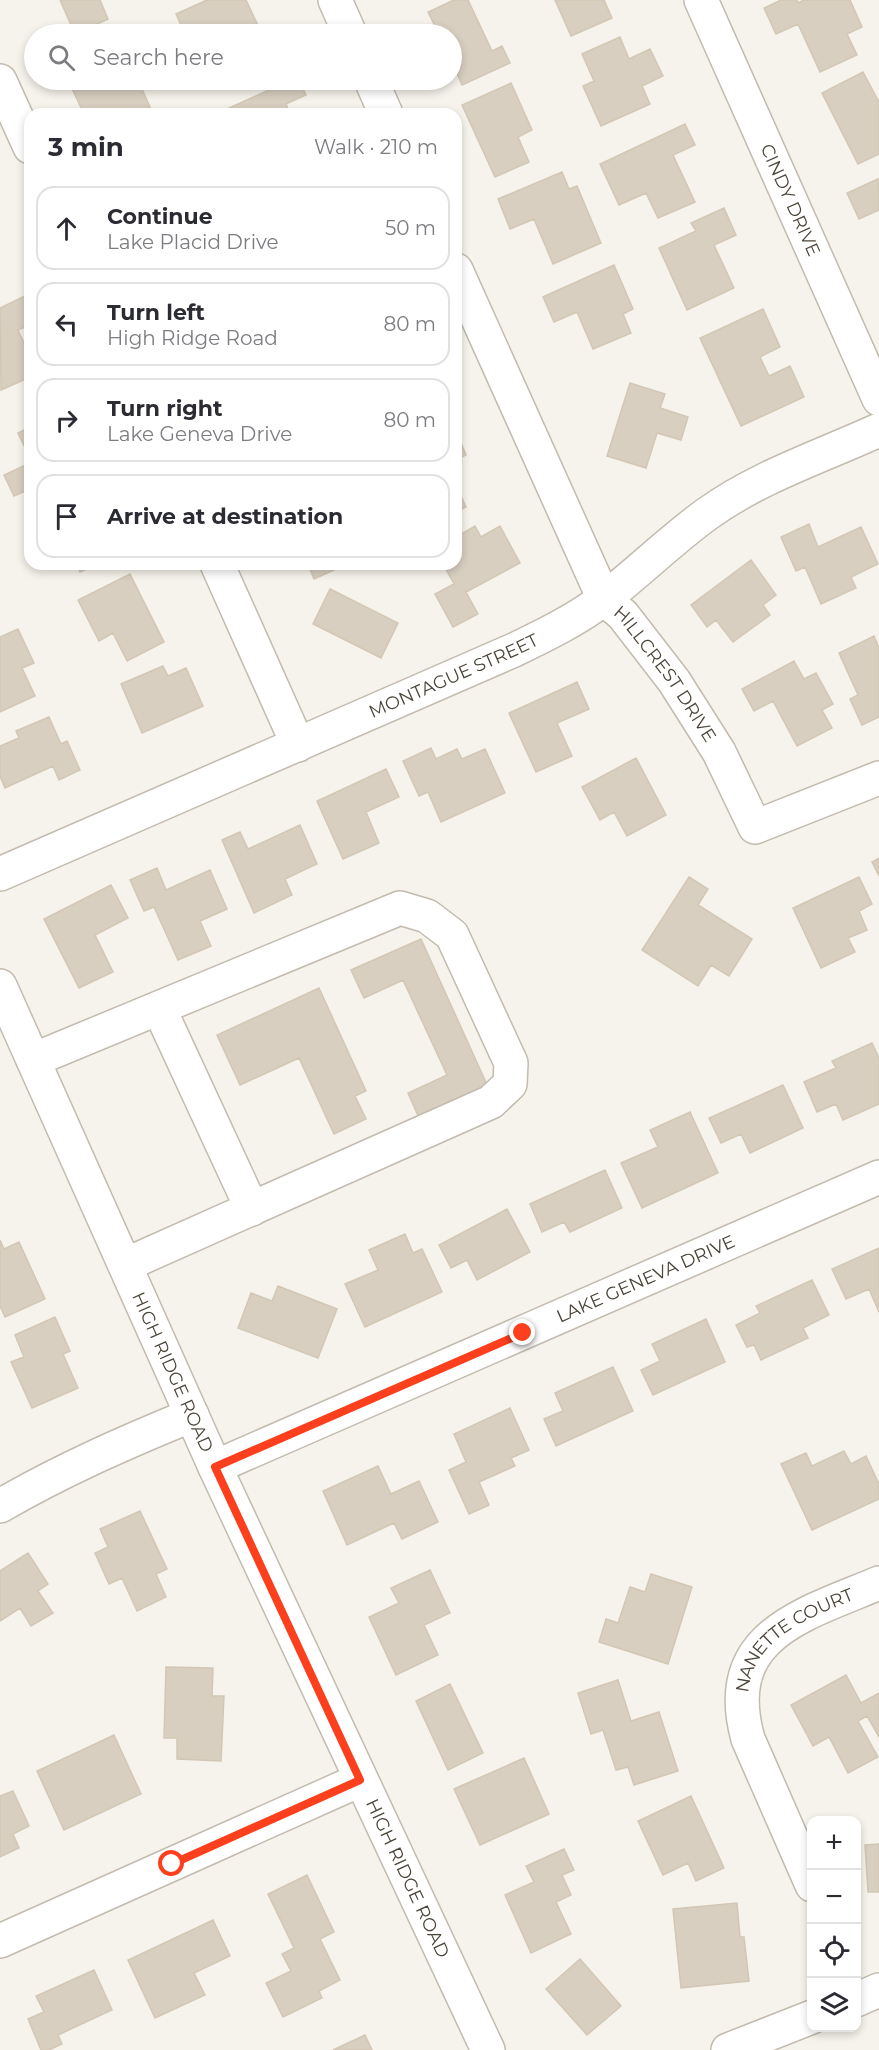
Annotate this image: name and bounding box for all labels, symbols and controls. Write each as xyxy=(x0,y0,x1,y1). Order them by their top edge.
search box xyxy=(24,24,462,90)
icon: search xyxy=(45,41,78,74)
text: Search here xyxy=(93,44,224,71)
text: 3 min xyxy=(48,131,124,163)
text: Walk · 210 m xyxy=(314,135,438,159)
street label: CINDY DRIVE xyxy=(756,140,825,260)
text: Continue xyxy=(107,203,213,230)
icon: ahead xyxy=(50,212,83,245)
text: 50 m xyxy=(385,216,436,240)
text: Lake Placid Drive xyxy=(107,230,279,254)
text: Turn left xyxy=(107,299,205,326)
icon: left xyxy=(50,308,83,341)
text: 80 m xyxy=(384,312,436,336)
text: High Ridge Road xyxy=(107,326,278,350)
text: Turn right xyxy=(107,395,222,422)
icon: right xyxy=(50,404,83,437)
text: 80 m xyxy=(384,408,436,432)
text: Lake Geneva Drive xyxy=(107,422,292,446)
icon: arrive xyxy=(50,500,83,533)
text: Arrive at destination xyxy=(107,503,343,530)
street label: HILLCREST DRIVE xyxy=(609,601,721,746)
street label: MONTAGUE STREET xyxy=(365,629,543,723)
street label: LAKE GENEVA DRIVE xyxy=(553,1230,738,1327)
street label: HIGH RIDGE ROAD xyxy=(127,1289,218,1456)
route end xyxy=(509,1319,535,1345)
street label: NANETTE COURT xyxy=(731,1583,857,1694)
street label: HIGH RIDGE ROAD xyxy=(361,1795,454,1961)
map controls xyxy=(807,1816,861,2032)
button: + xyxy=(807,1816,861,1870)
route start xyxy=(158,1850,184,1876)
button: − xyxy=(807,1870,861,1924)
button: locate xyxy=(807,1924,861,1978)
button: layers xyxy=(807,1978,861,2032)

